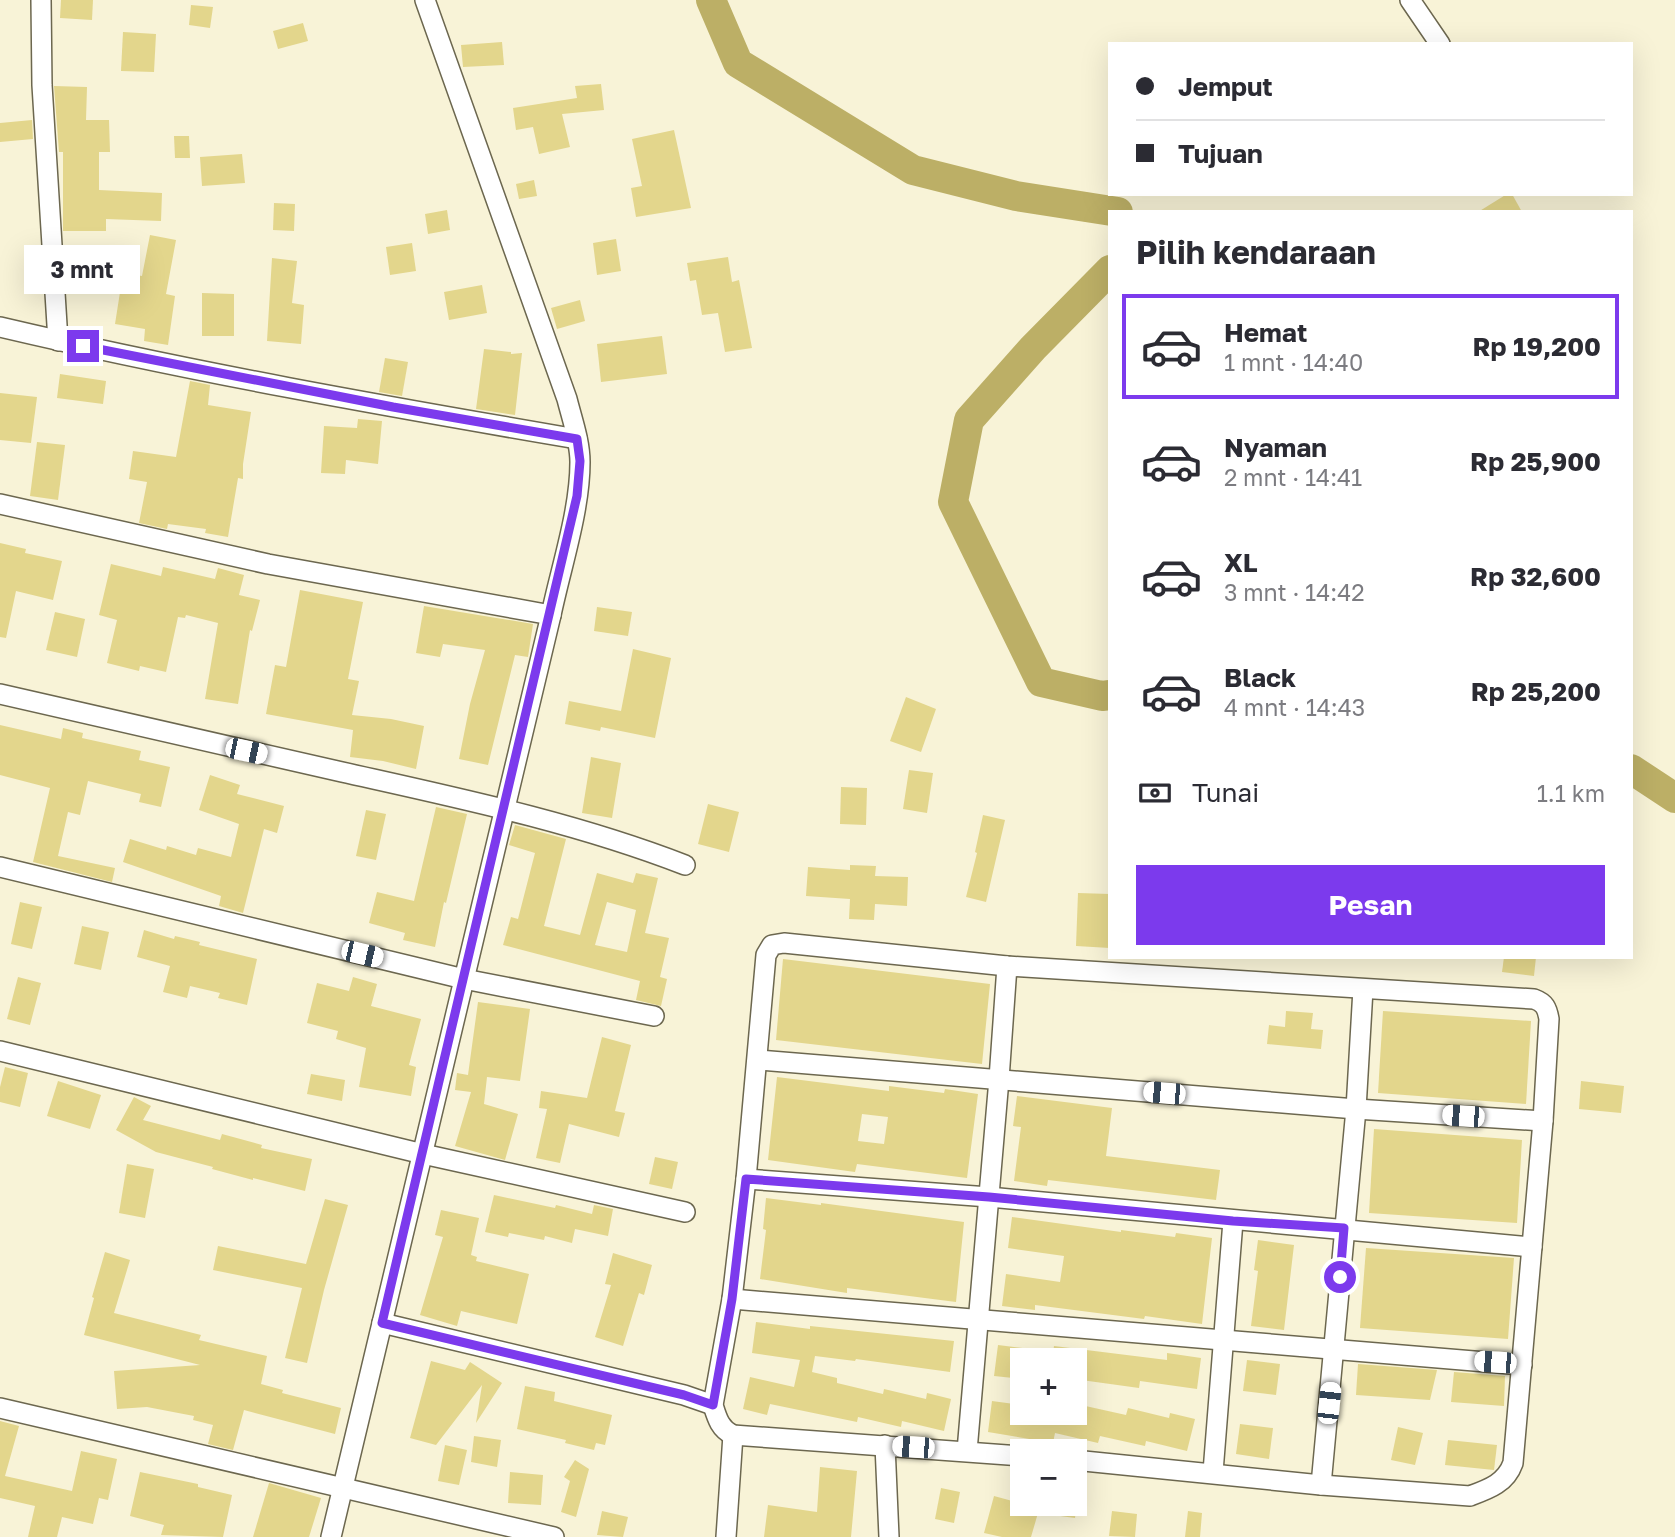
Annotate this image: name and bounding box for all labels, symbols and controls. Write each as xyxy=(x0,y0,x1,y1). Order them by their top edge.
text: Jemput xyxy=(1178,71,1273,102)
text: Tujuan xyxy=(1178,138,1263,169)
text: Pilih kendaraan xyxy=(1136,233,1376,271)
callout: 3 mnt xyxy=(25,244,141,294)
text: 3 mnt xyxy=(50,255,114,283)
icon: car xyxy=(1140,315,1203,378)
text: Hemat xyxy=(1224,317,1307,348)
route end xyxy=(67,330,99,362)
text: Rp 19,200 xyxy=(1473,331,1601,362)
text: 1 mnt · 14:40 xyxy=(1224,348,1363,376)
icon: car xyxy=(1140,430,1203,493)
text: Nyaman xyxy=(1224,432,1327,463)
text: Rp 25,900 xyxy=(1470,446,1601,477)
text: 2 mnt · 14:41 xyxy=(1224,463,1362,491)
icon: car xyxy=(1140,545,1203,608)
text: XL xyxy=(1224,547,1258,578)
text: Rp 32,600 xyxy=(1470,561,1601,592)
text: 3 mnt · 14:42 xyxy=(1224,578,1365,606)
icon: car xyxy=(1140,660,1203,723)
text: Black xyxy=(1224,662,1296,693)
text: Rp 25,200 xyxy=(1471,676,1601,707)
text: 4 mnt · 14:43 xyxy=(1224,693,1365,721)
car xyxy=(224,736,269,766)
icon: cash xyxy=(1136,774,1174,812)
text: Tunai xyxy=(1192,777,1259,808)
text: 1.1 km xyxy=(1537,779,1605,807)
button: Pesan xyxy=(1136,865,1605,945)
car xyxy=(340,939,385,969)
car xyxy=(1143,1081,1186,1105)
car xyxy=(1442,1104,1485,1128)
route start xyxy=(1324,1261,1356,1293)
map controls xyxy=(1010,1348,1087,1516)
button: + xyxy=(1010,1348,1087,1425)
car xyxy=(1474,1350,1517,1374)
car xyxy=(1317,1381,1342,1425)
car xyxy=(892,1435,935,1459)
button: − xyxy=(1010,1439,1087,1516)

